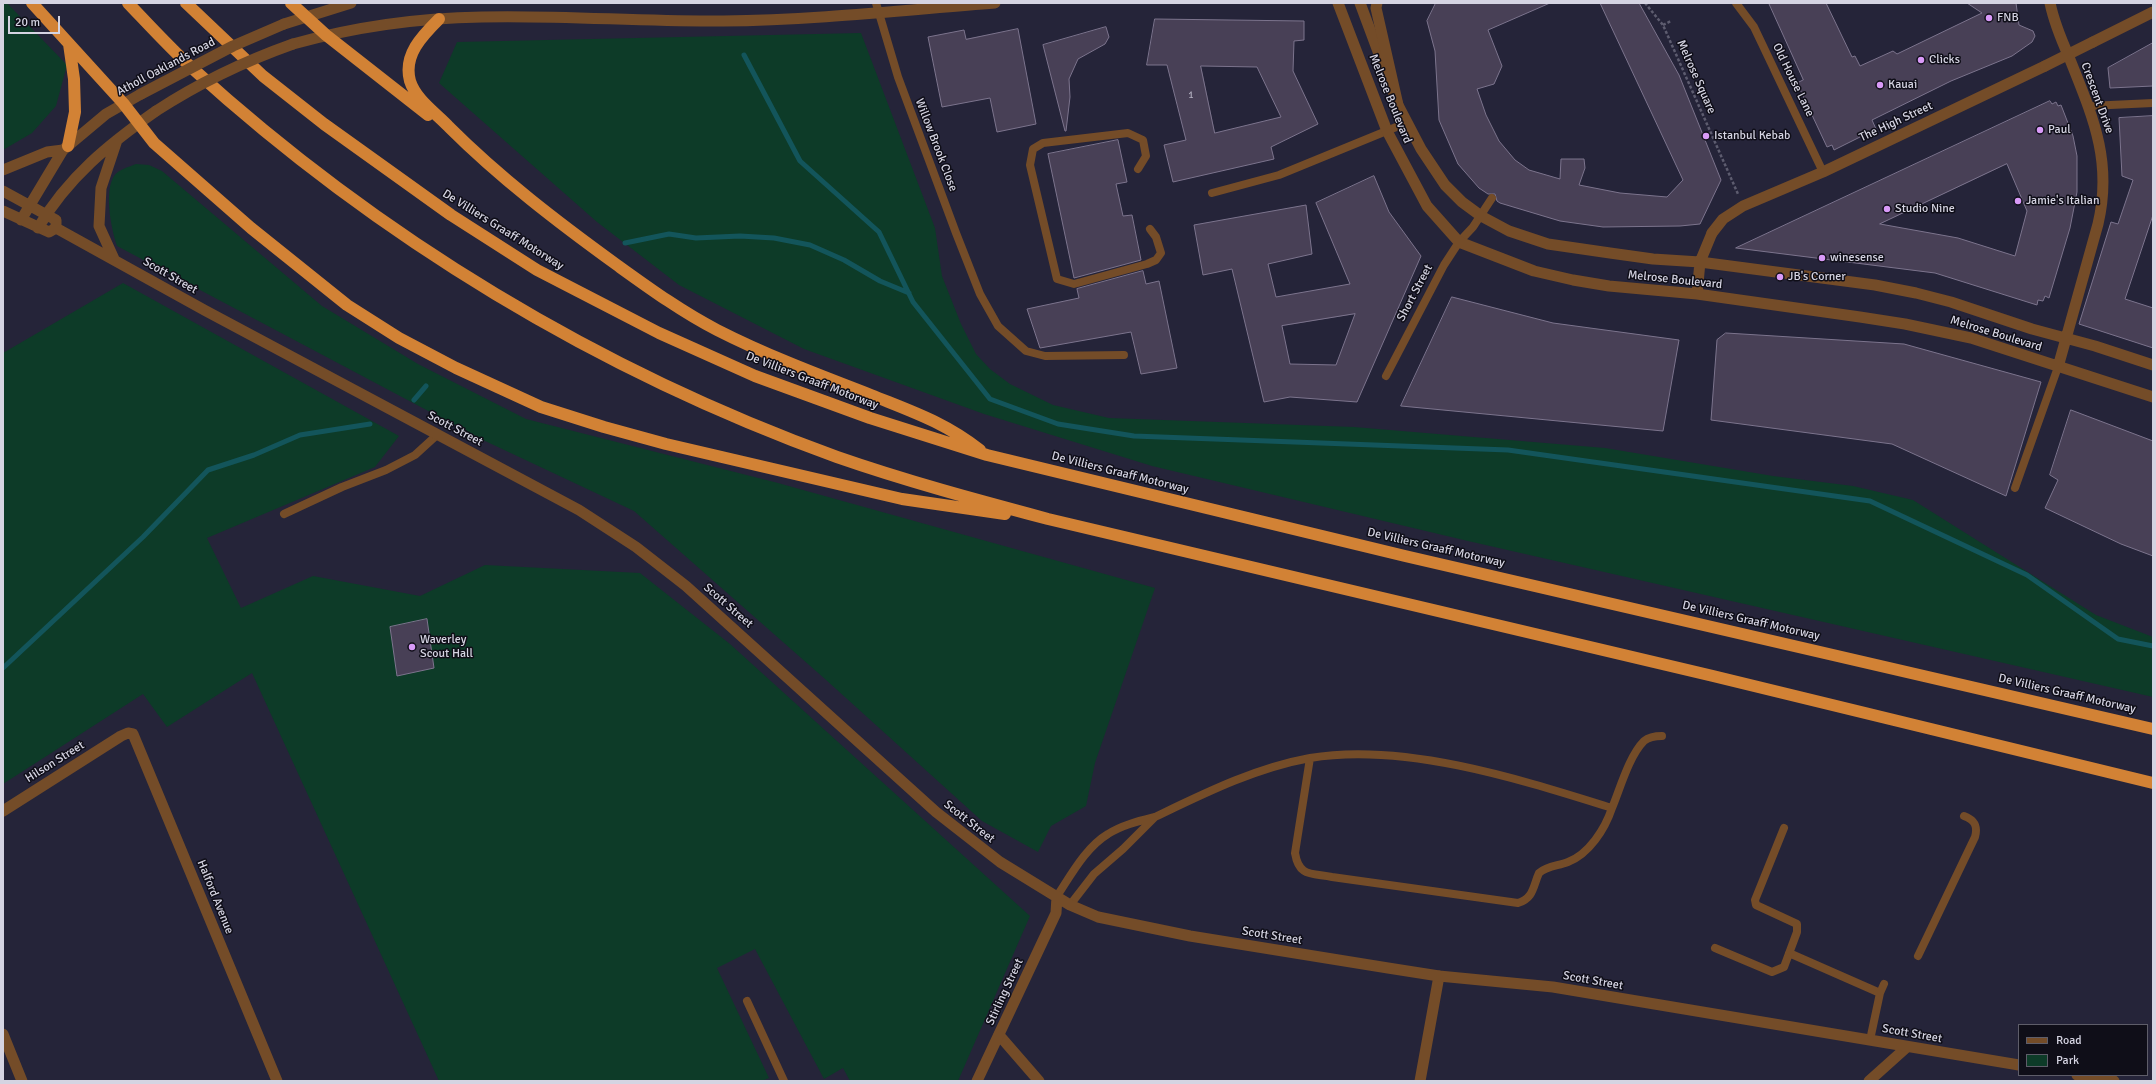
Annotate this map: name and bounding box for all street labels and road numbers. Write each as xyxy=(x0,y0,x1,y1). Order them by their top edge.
street label: Atholl Oaklands Road xyxy=(114,35,218,99)
street label: Melrose Square xyxy=(1673,38,1719,116)
street label: Old House Lane xyxy=(1769,41,1817,119)
street label: Melrose Boulevard xyxy=(1366,52,1414,146)
street label: Crescent Drive xyxy=(2077,61,2117,135)
street label: Willow Brook Close xyxy=(912,97,960,193)
street label: The High Street xyxy=(1857,99,1935,145)
street label: De Villiers Graaff Motorway xyxy=(440,187,566,273)
street label: Scott Street xyxy=(140,255,200,297)
street label: Short Street xyxy=(1394,262,1436,324)
street label: Melrose Boulevard xyxy=(1627,268,1723,292)
street label: Melrose Boulevard xyxy=(1948,313,2044,355)
street label: De Villiers Graaff Motorway xyxy=(744,349,880,413)
street label: Scott Street xyxy=(425,408,485,450)
street label: De Villiers Graaff Motorway xyxy=(1050,449,1190,497)
street label: De Villiers Graaff Motorway xyxy=(1366,525,1506,571)
street label: Scott Street xyxy=(700,581,756,631)
street label: De Villiers Graaff Motorway xyxy=(1681,598,1821,644)
street label: De Villiers Graaff Motorway xyxy=(1997,671,2137,717)
street label: Hilson Street xyxy=(23,738,87,786)
street label: Scott Street xyxy=(941,798,997,846)
street label: Halford Avenue xyxy=(194,858,236,936)
street label: Scott Street xyxy=(1241,924,1303,948)
street label: Stirling Street xyxy=(983,956,1027,1028)
street label: Scott Street xyxy=(1562,969,1624,993)
street label: Scott Street xyxy=(1881,1022,1943,1046)

